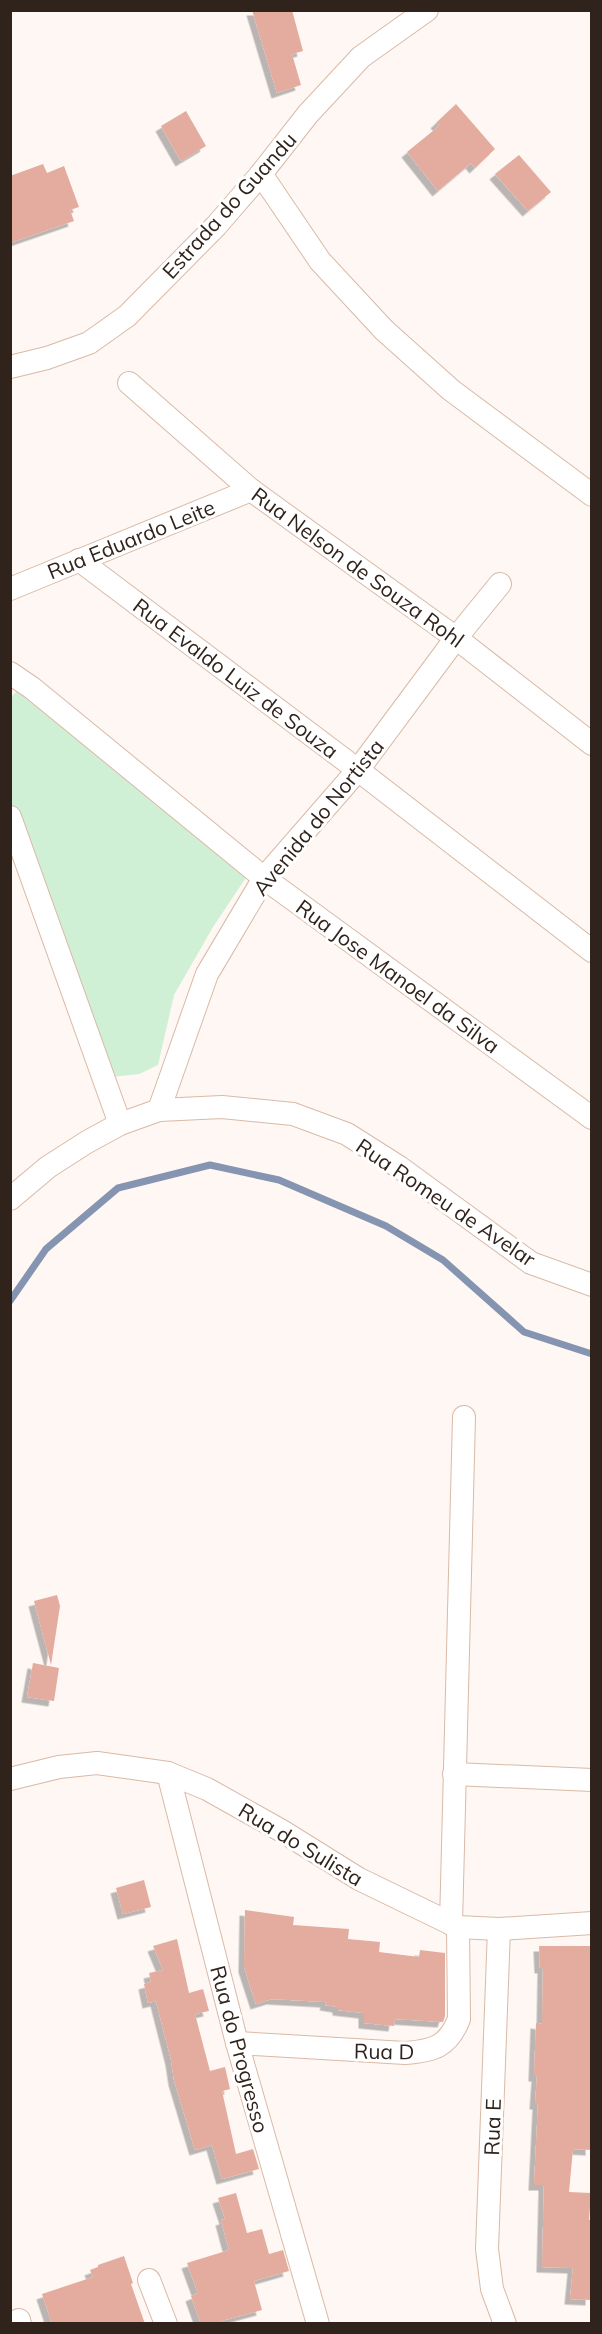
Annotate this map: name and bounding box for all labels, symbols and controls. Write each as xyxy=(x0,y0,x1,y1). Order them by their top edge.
street label: Estrada do Guandu xyxy=(157,127,301,283)
street label: Rua Nelson de Souza Rohl xyxy=(247,481,469,653)
street label: Rua Eduardo Leite xyxy=(43,494,219,584)
street label: Rua Evaldo Luiz de Souza xyxy=(128,592,344,764)
street label: Avenida do Nortista xyxy=(247,734,389,900)
street label: Rua Jose Manoel da Silva xyxy=(291,893,505,1059)
street label: Rua Romeu de Avelar xyxy=(351,1132,541,1272)
street label: Rua do Sulista xyxy=(234,1797,368,1891)
street label: Rua do Progresso xyxy=(205,1962,275,2136)
street label: Rua D xyxy=(354,2037,414,2065)
street label: Rua E xyxy=(478,2098,506,2156)

